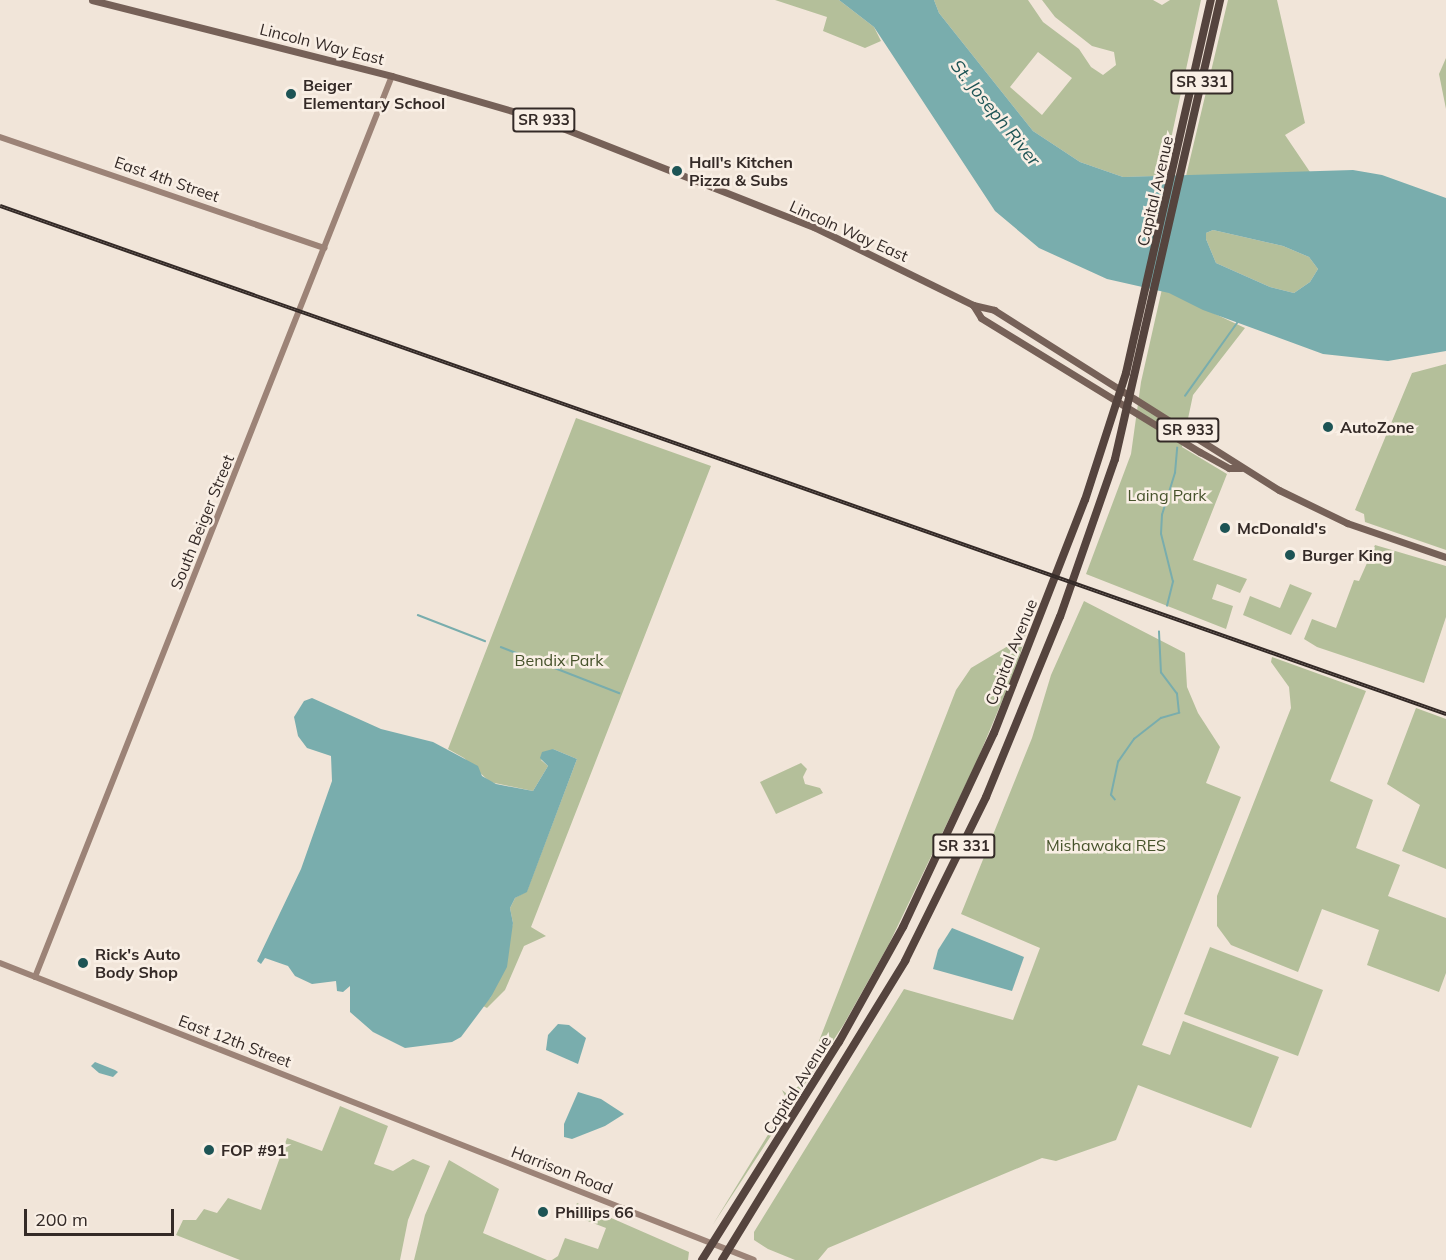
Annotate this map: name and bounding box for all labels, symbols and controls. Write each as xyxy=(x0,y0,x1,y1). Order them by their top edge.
street label: Lincoln Way East xyxy=(258,19,386,69)
water label: St. Joseph River xyxy=(946,56,1044,170)
road number: SR 331 xyxy=(1169,70,1235,94)
place label: Beiger Elementary School xyxy=(303,75,445,113)
marker: Beiger Elementary School xyxy=(284,87,298,101)
road number: SR 933 xyxy=(511,108,577,132)
street label: Capital Avenue xyxy=(1133,134,1177,248)
street label: East 4th Street xyxy=(112,152,222,206)
place label: Hall's Kitchen Pizza & Subs xyxy=(689,152,793,190)
marker: Hall's Kitchen Pizza & Subs xyxy=(670,164,684,178)
street label: Lincoln Way East xyxy=(787,196,911,266)
place label: AutoZone xyxy=(1340,417,1414,437)
road number: SR 933 xyxy=(1155,418,1221,442)
marker: AutoZone xyxy=(1321,420,1335,434)
street label: South Beiger Street xyxy=(166,452,238,592)
park label: Laing Park xyxy=(1127,485,1207,505)
place label: McDonald's xyxy=(1237,518,1326,538)
marker: McDonald's xyxy=(1218,521,1232,535)
place label: Burger King xyxy=(1302,545,1393,565)
marker: Burger King xyxy=(1283,548,1297,562)
street label: Capital Avenue xyxy=(981,596,1041,708)
park label: Bendix Park xyxy=(515,650,603,670)
road number: SR 331 xyxy=(931,834,997,858)
park label: Mishawaka RES xyxy=(1046,835,1166,855)
place label: Rick's Auto Body Shop xyxy=(95,944,181,982)
marker: Rick's Auto Body Shop xyxy=(76,956,90,970)
street label: East 12th Street xyxy=(176,1011,294,1071)
street label: Capital Avenue xyxy=(759,1032,835,1138)
place label: FOP #91 xyxy=(221,1140,286,1160)
street label: Harrison Road xyxy=(509,1142,615,1198)
marker: FOP #91 xyxy=(202,1143,216,1157)
scale bar xyxy=(27,1197,177,1235)
place label: Phillips 66 xyxy=(555,1202,634,1222)
marker: Phillips 66 xyxy=(536,1205,550,1219)
text: 200 m xyxy=(35,1208,88,1231)

